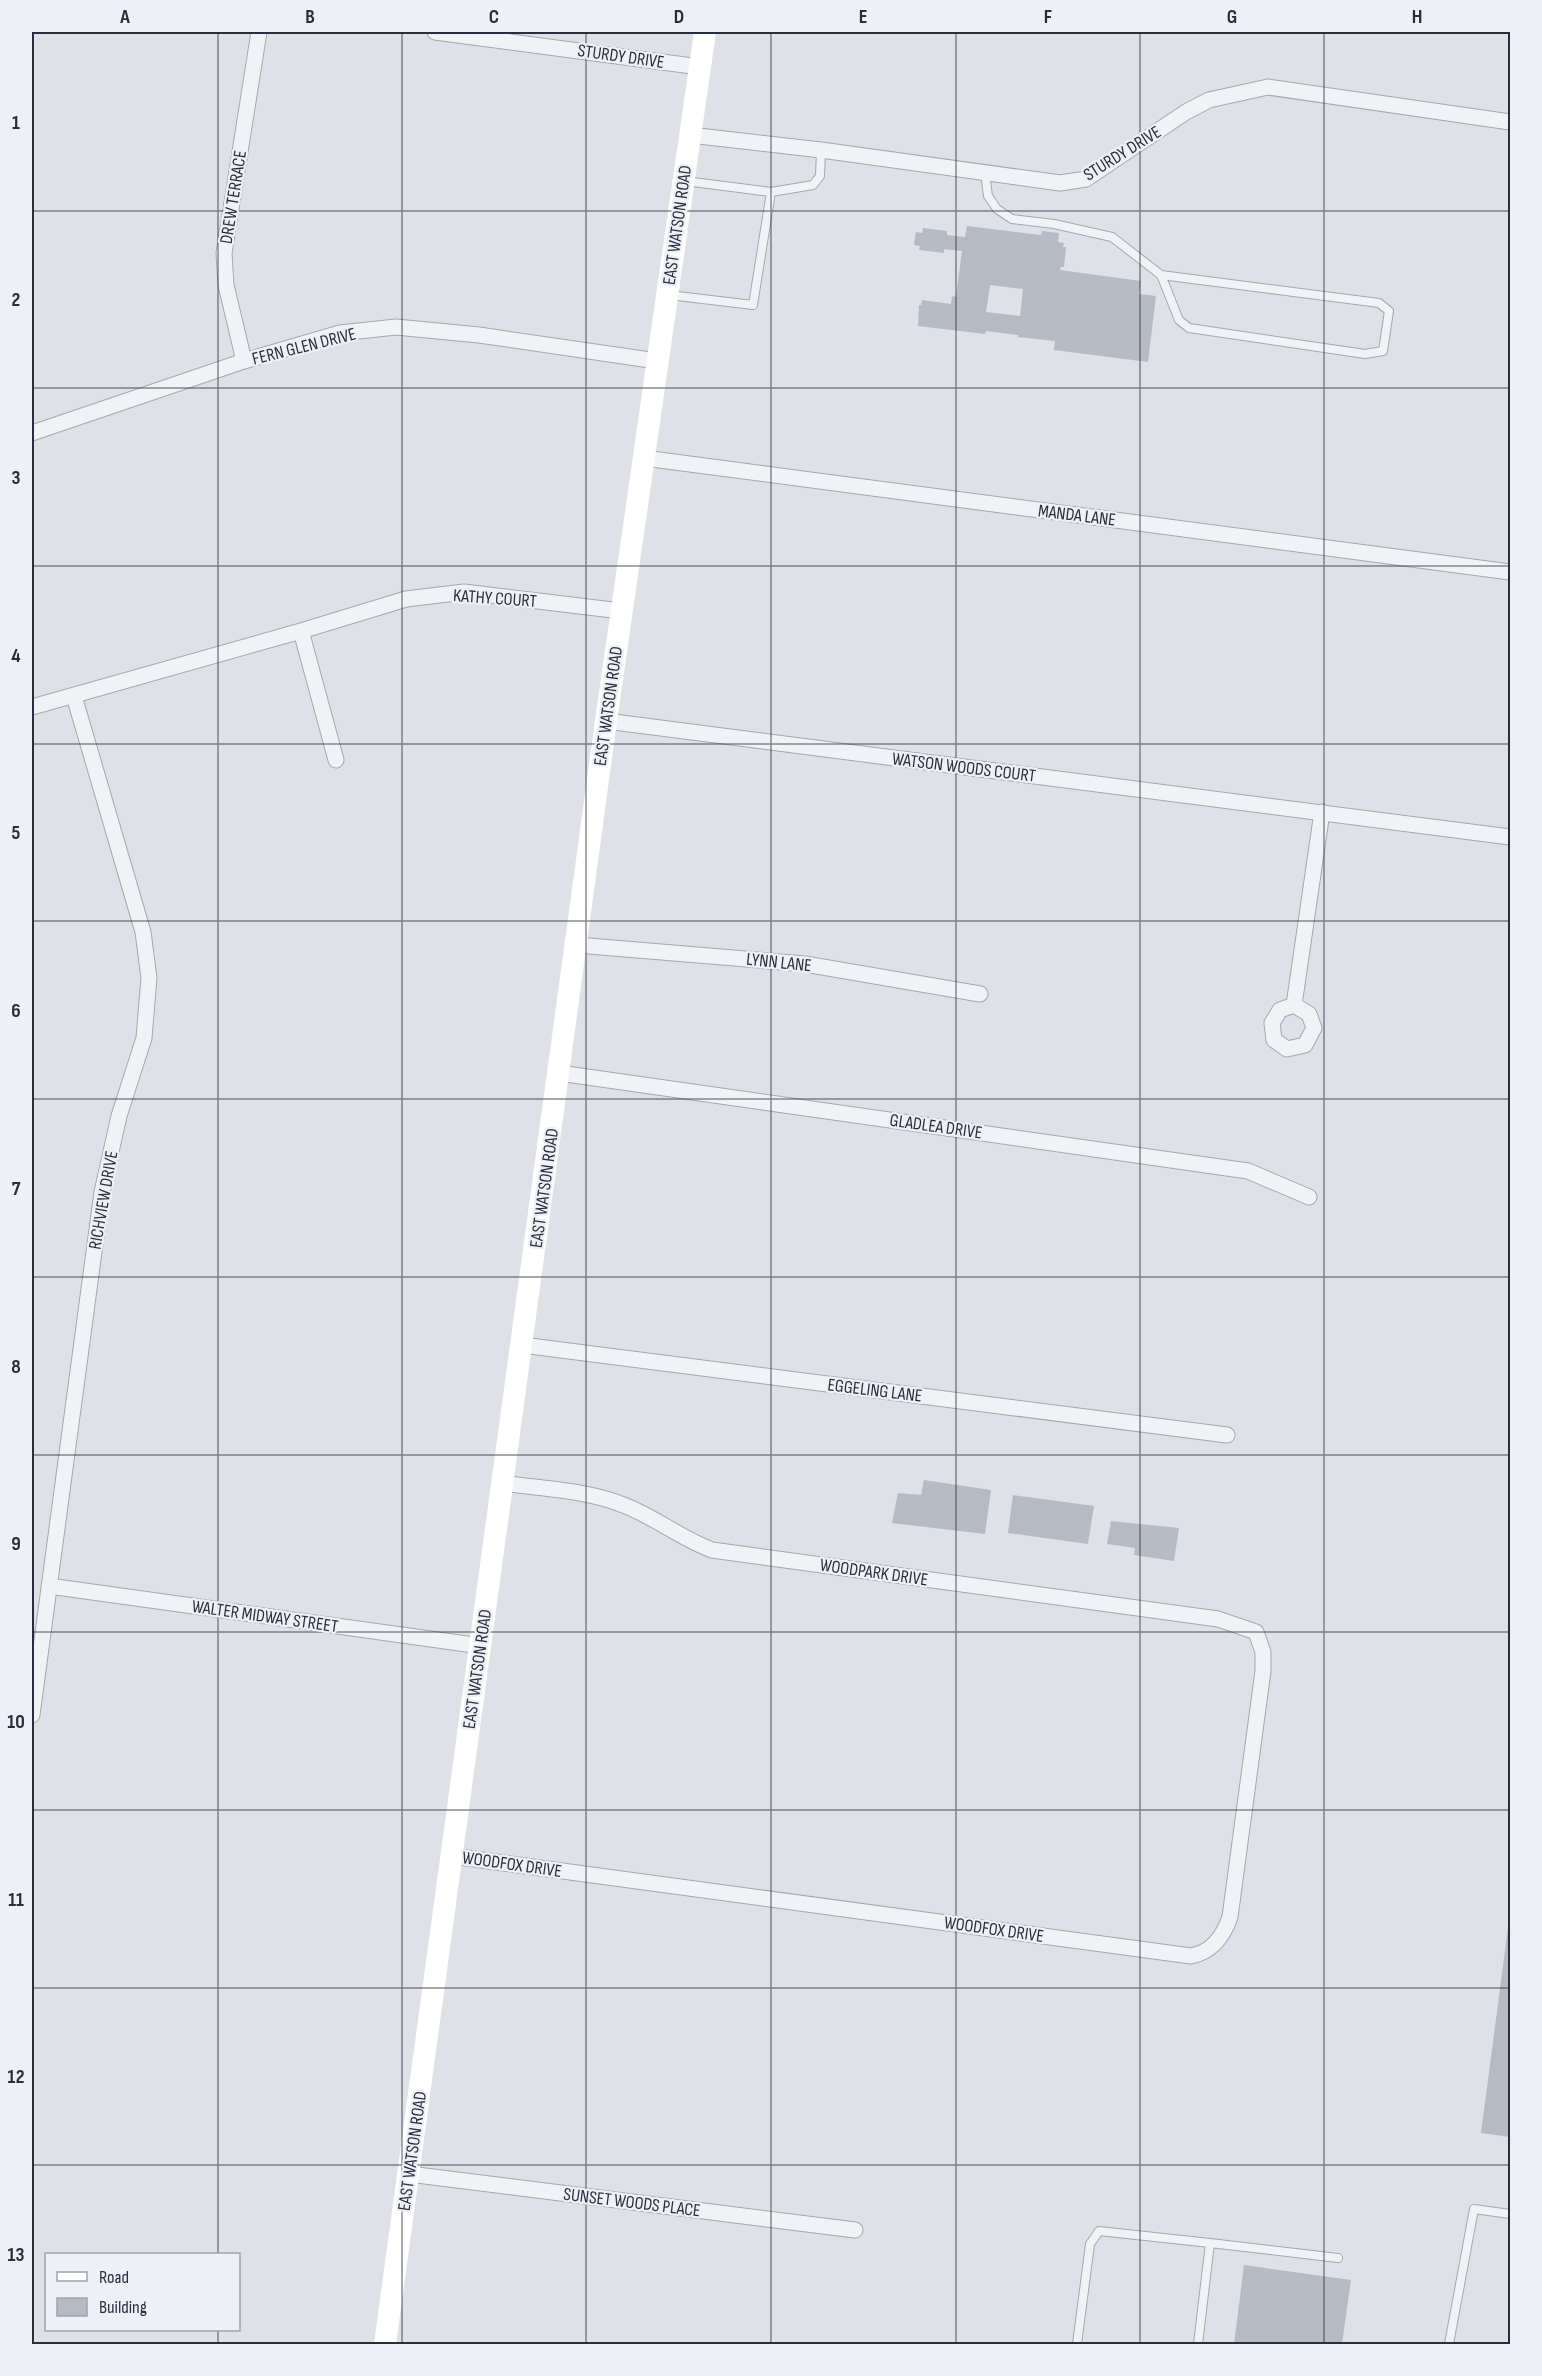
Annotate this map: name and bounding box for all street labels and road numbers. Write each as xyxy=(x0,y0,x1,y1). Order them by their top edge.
street label: STURDY DRIVE xyxy=(576,40,666,73)
street label: STURDY DRIVE xyxy=(1080,121,1165,185)
street label: DREW TERRACE xyxy=(216,149,251,245)
street label: EAST WATSON ROAD xyxy=(659,164,696,286)
street label: FERN GLEN DRIVE xyxy=(250,323,358,370)
street label: MANDA LANE xyxy=(1037,500,1117,531)
street label: KATHY COURT xyxy=(452,585,537,612)
street label: EAST WATSON ROAD xyxy=(590,645,627,767)
street label: WATSON WOODS COURT xyxy=(891,748,1037,787)
street label: LYNN LANE xyxy=(745,949,813,976)
street label: GLADLEA DRIVE xyxy=(888,1110,984,1143)
street label: EAST WATSON ROAD xyxy=(526,1127,563,1249)
street label: RICHVIEW DRIVE xyxy=(84,1149,123,1251)
street label: EGGELING LANE xyxy=(826,1374,923,1407)
street label: WOODPARK DRIVE xyxy=(819,1555,929,1590)
street label: WALTER MIDWAY STREET xyxy=(190,1596,339,1637)
street label: EAST WATSON ROAD xyxy=(459,1608,496,1730)
street label: WOODFOX DRIVE xyxy=(461,1847,563,1882)
street label: WOODFOX DRIVE xyxy=(943,1912,1045,1947)
street label: EAST WATSON ROAD xyxy=(394,2090,431,2212)
street label: SUNSET WOODS PLACE xyxy=(562,2184,702,2221)

